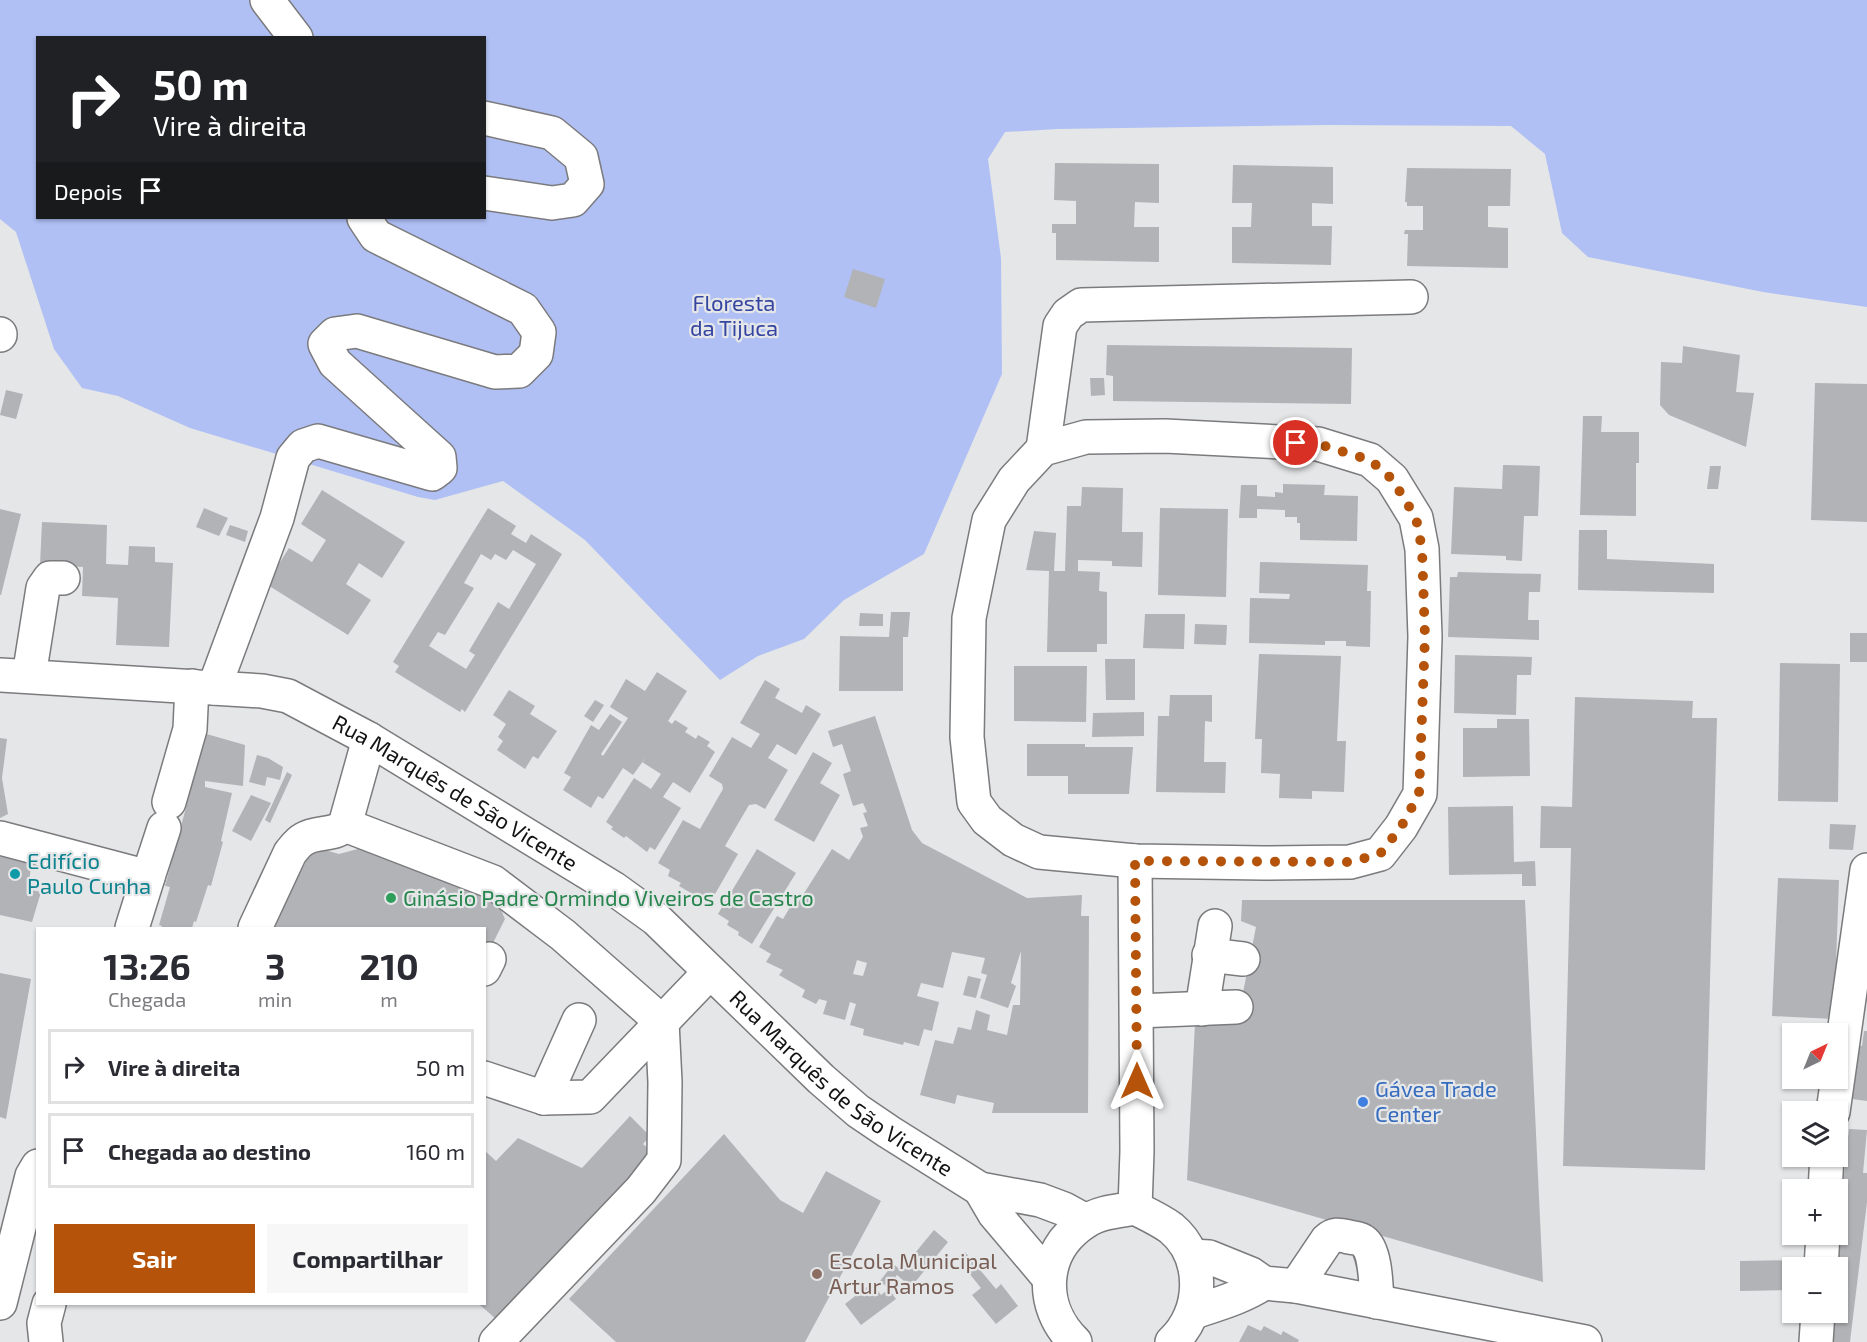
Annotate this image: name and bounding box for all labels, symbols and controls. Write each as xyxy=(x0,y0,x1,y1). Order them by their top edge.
text: 50 m xyxy=(153,58,249,108)
icon: right xyxy=(54,60,132,138)
text: Vire à direita xyxy=(153,109,307,141)
icon: arrive xyxy=(134,174,167,207)
text: Depois xyxy=(54,178,122,204)
park label: Floresta da Tijuca xyxy=(690,289,778,341)
pin xyxy=(1270,417,1321,468)
icon: arrive xyxy=(1279,426,1312,459)
street label: Rua Marquês de São Vicente xyxy=(329,708,583,875)
place label: Edifício Paulo Cunha xyxy=(27,847,151,898)
marker: Edifício Paulo Cunha xyxy=(8,867,22,881)
place label: Ginásio Padre Ormindo Viveiros de Castro xyxy=(403,884,814,910)
marker: Ginásio Padre Ormindo Viveiros de Castro xyxy=(384,891,398,905)
text: 13:26 xyxy=(103,944,191,987)
text: 3 xyxy=(265,944,285,987)
text: 210 xyxy=(359,944,419,987)
street label: Rua Marquês de São Vicente xyxy=(725,984,958,1181)
text: Chegada xyxy=(108,987,186,1011)
text: min xyxy=(258,987,292,1011)
text: m xyxy=(380,987,398,1011)
north arrow xyxy=(1782,1023,1848,1089)
map controls xyxy=(1782,1023,1848,1323)
position arrow xyxy=(1105,1049,1169,1113)
icon: right xyxy=(57,1050,90,1083)
text: Vire à direita xyxy=(108,1054,240,1080)
text: 50 m xyxy=(416,1054,465,1080)
place label: Gávea Trade Center xyxy=(1375,1075,1497,1126)
marker: Gávea Trade Center xyxy=(1356,1095,1370,1109)
button: layers xyxy=(1782,1101,1848,1167)
icon: arrive xyxy=(57,1134,90,1167)
text: Chegada ao destino xyxy=(108,1138,311,1164)
text: 160 m xyxy=(406,1138,465,1164)
button: + xyxy=(1782,1179,1848,1245)
button: Sair xyxy=(54,1224,255,1293)
button: Compartilhar xyxy=(267,1224,468,1293)
place label: Escola Municipal Artur Ramos xyxy=(829,1247,997,1298)
button: − xyxy=(1782,1257,1848,1323)
marker: Escola Municipal Artur Ramos xyxy=(810,1267,824,1281)

